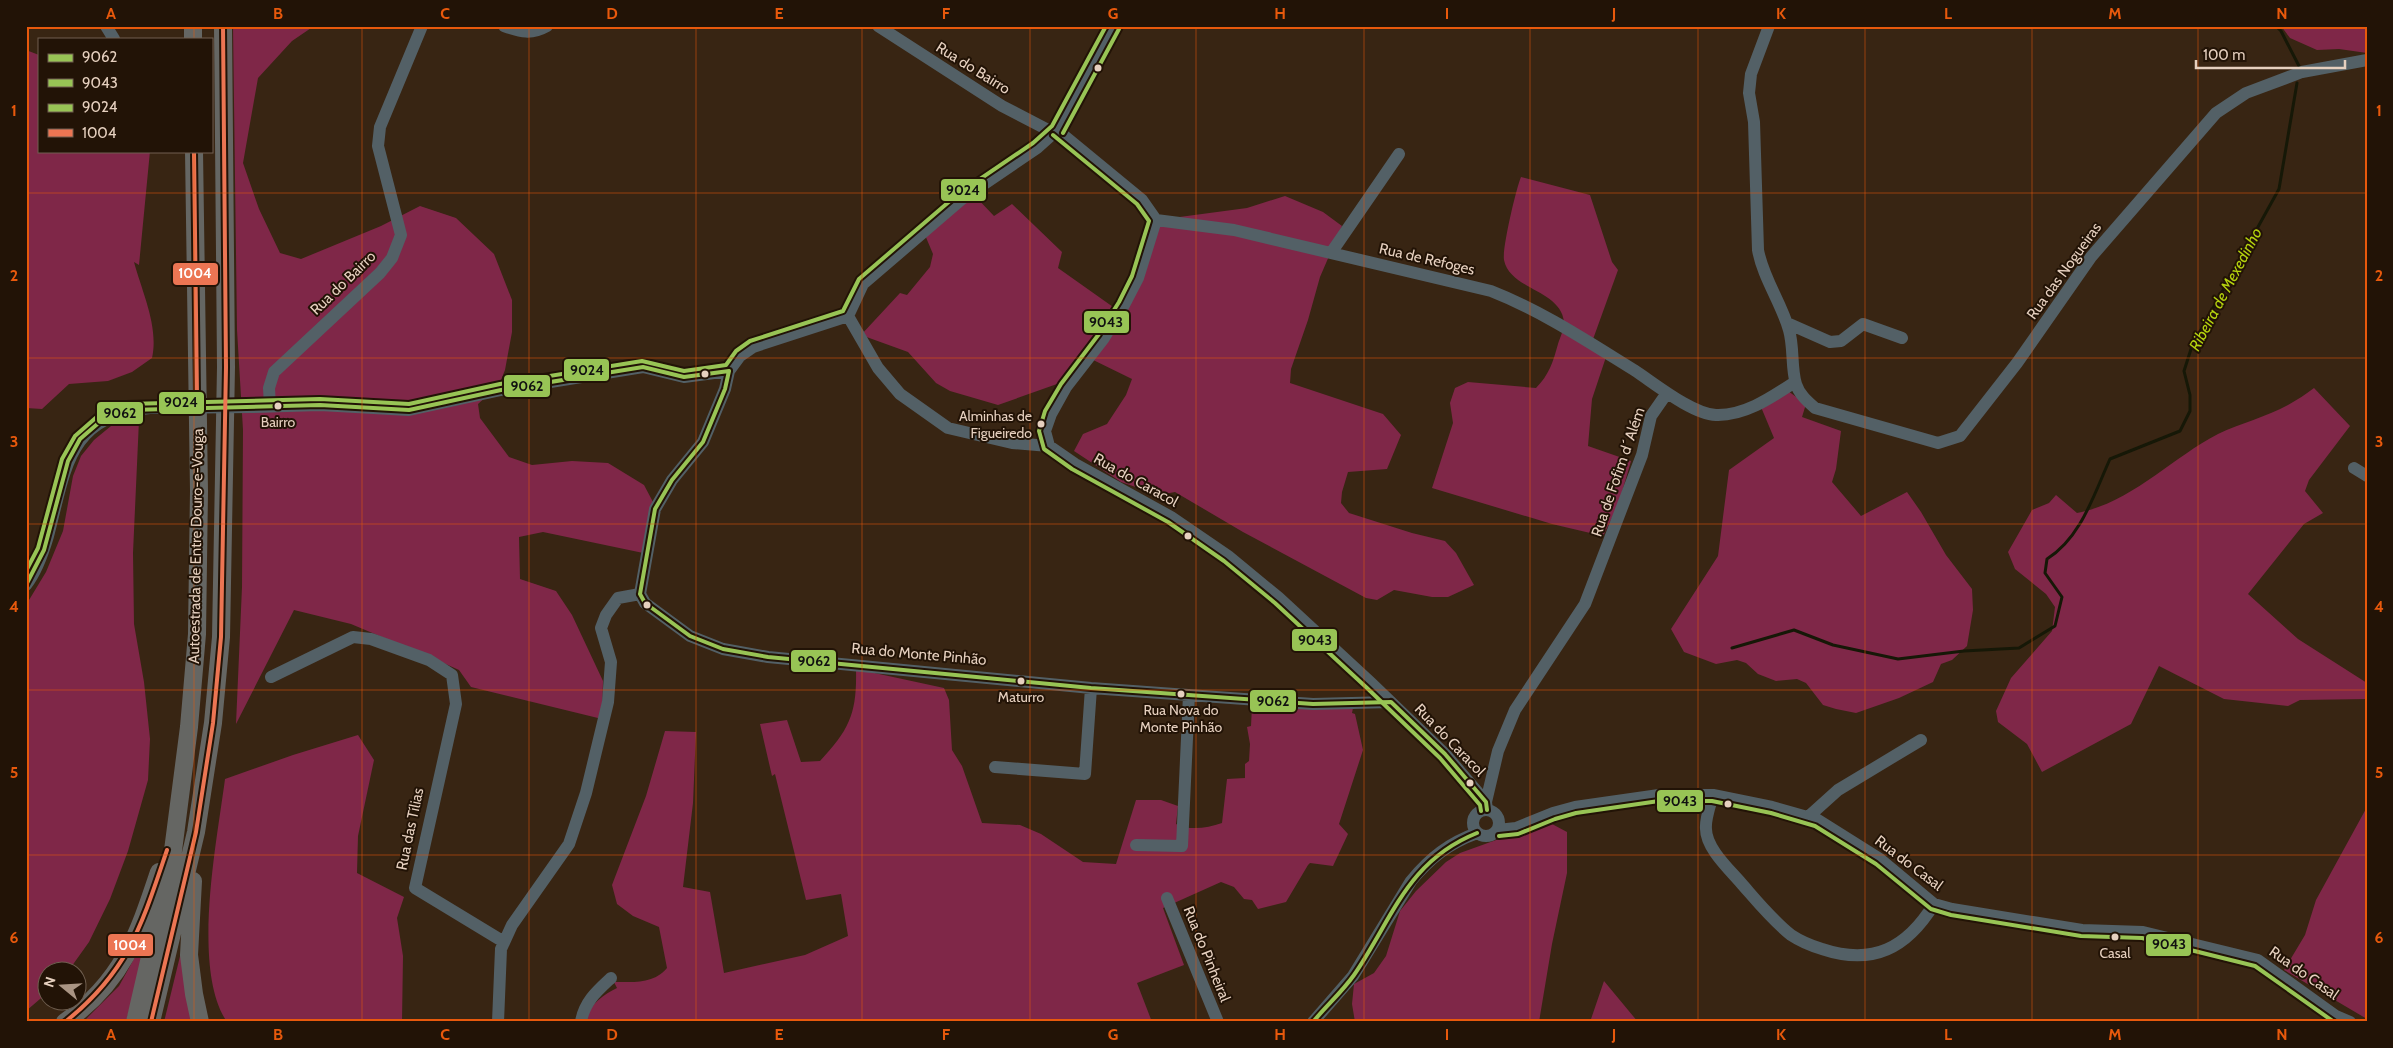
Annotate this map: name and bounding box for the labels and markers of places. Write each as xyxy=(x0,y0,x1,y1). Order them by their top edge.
unlabelled marker xyxy=(1093,63,1103,73)
unlabelled marker xyxy=(700,369,710,379)
marker: Bairro xyxy=(273,401,283,411)
place label: Alminhas de Figueiredo xyxy=(959,407,1032,442)
place label: Bairro xyxy=(261,413,296,431)
marker: Alminhas de Figueiredo xyxy=(1036,419,1046,429)
unlabelled marker xyxy=(1183,531,1193,541)
unlabelled marker xyxy=(642,600,652,610)
marker: Maturro xyxy=(1016,676,1026,686)
place label: Maturro xyxy=(998,688,1044,706)
marker: Rua Nova do Monte Pinhão xyxy=(1176,689,1186,699)
place label: Rua Nova do Monte Pinhão xyxy=(1140,701,1222,736)
unlabelled marker xyxy=(1465,778,1475,788)
unlabelled marker xyxy=(1723,799,1733,809)
marker: Casal xyxy=(2110,932,2120,942)
place label: Casal xyxy=(2099,944,2131,962)

